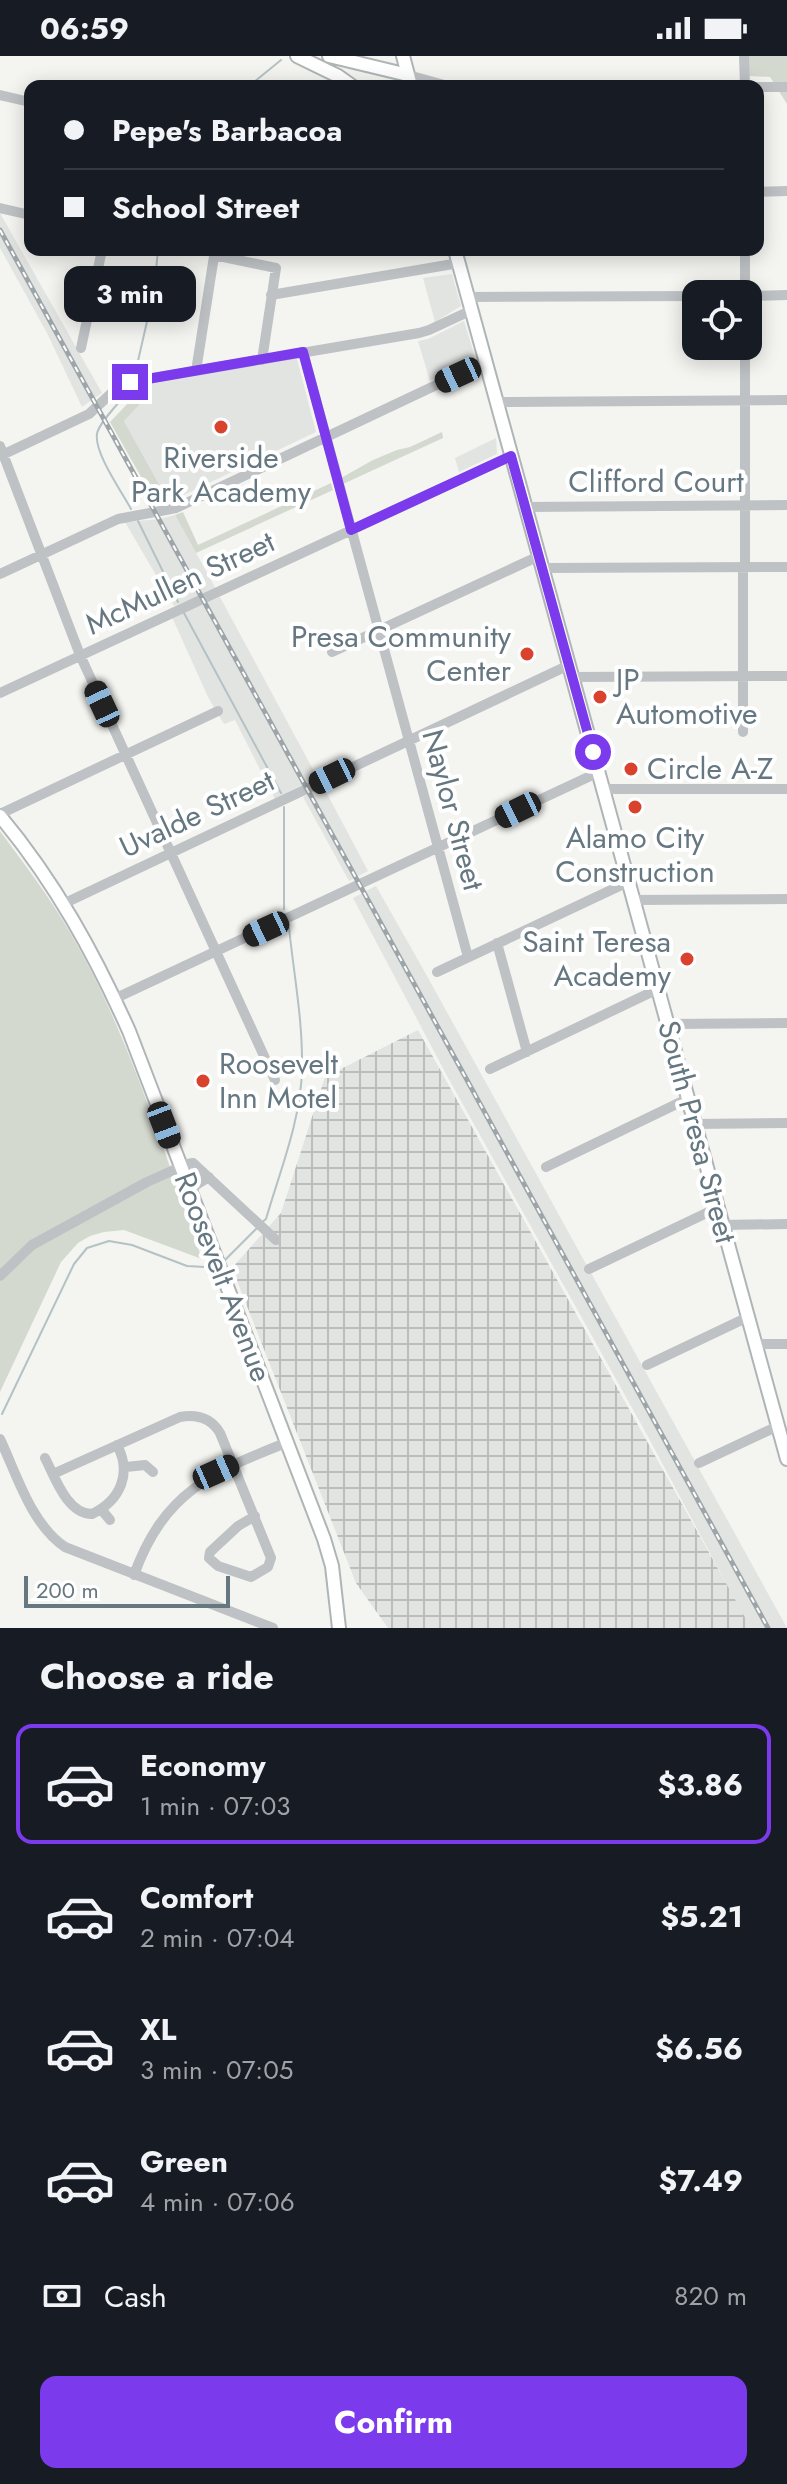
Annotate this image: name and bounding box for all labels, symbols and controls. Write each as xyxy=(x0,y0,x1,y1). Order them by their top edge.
text: 06:59 xyxy=(40,7,129,50)
text: Pepe's Barbacoa xyxy=(112,109,342,152)
text: School Street xyxy=(112,186,299,229)
callout: 3 min xyxy=(64,266,196,322)
text: 3 min xyxy=(96,275,164,313)
map controls xyxy=(682,280,762,360)
button: locate xyxy=(682,280,762,360)
car xyxy=(431,354,485,396)
route end xyxy=(112,364,148,400)
marker: Riverside Park Academy xyxy=(212,418,230,436)
place label: Riverside Park Academy xyxy=(131,436,312,513)
street label: Clifford Court xyxy=(568,460,744,503)
street label: McMullen Street xyxy=(78,520,282,645)
place label: Presa Community Center xyxy=(291,615,512,692)
marker: Presa Community Center xyxy=(518,645,536,663)
place label: JP Automotive xyxy=(612,658,758,735)
car xyxy=(81,677,123,731)
marker: JP Automotive xyxy=(591,688,609,706)
street label: Naylor Street xyxy=(411,725,496,896)
route start xyxy=(575,734,611,770)
place label: Circle A-Z xyxy=(647,747,773,790)
car xyxy=(305,755,359,797)
street label: Uvalde Street xyxy=(112,759,282,868)
marker: Circle A-Z xyxy=(622,760,640,778)
car xyxy=(491,789,545,831)
marker: Alamo City Construction xyxy=(626,798,644,816)
place label: Alamo City Construction xyxy=(555,816,715,893)
car xyxy=(239,908,293,950)
place label: Saint Teresa Academy xyxy=(522,920,672,997)
marker: Saint Teresa Academy xyxy=(678,950,696,968)
street label: South Presa Street xyxy=(647,1016,748,1249)
place label: Roosevelt Inn Motel xyxy=(219,1042,339,1119)
marker: Roosevelt Inn Motel xyxy=(194,1072,212,1090)
car xyxy=(144,1098,184,1152)
street label: Roosevelt Avenue xyxy=(164,1166,283,1388)
car xyxy=(189,1451,243,1493)
scale bar xyxy=(24,1572,230,1608)
text: 200 m xyxy=(36,1574,99,1606)
text: Choose a ride xyxy=(40,1650,274,1702)
text: Economy xyxy=(140,1744,266,1787)
icon: car xyxy=(44,1748,116,1820)
text: $3.86 xyxy=(658,1763,743,1806)
text: 1 min · 07:03 xyxy=(140,1787,290,1825)
text: Comfort xyxy=(140,1876,253,1919)
icon: car xyxy=(44,1880,116,1952)
text: $5.21 xyxy=(660,1895,743,1938)
text: 2 min · 07:04 xyxy=(140,1919,295,1957)
text: XL xyxy=(140,2008,176,2051)
icon: car xyxy=(44,2012,116,2084)
text: $6.56 xyxy=(655,2027,743,2070)
text: 3 min · 07:05 xyxy=(140,2051,293,2089)
text: Green xyxy=(140,2140,228,2183)
icon: car xyxy=(44,2144,116,2216)
text: $7.49 xyxy=(659,2159,743,2202)
text: 4 min · 07:06 xyxy=(140,2183,295,2221)
icon: cash xyxy=(40,2274,84,2318)
text: Cash xyxy=(104,2275,167,2318)
text: 820 m xyxy=(674,2277,747,2315)
button: Confirm xyxy=(40,2376,747,2468)

